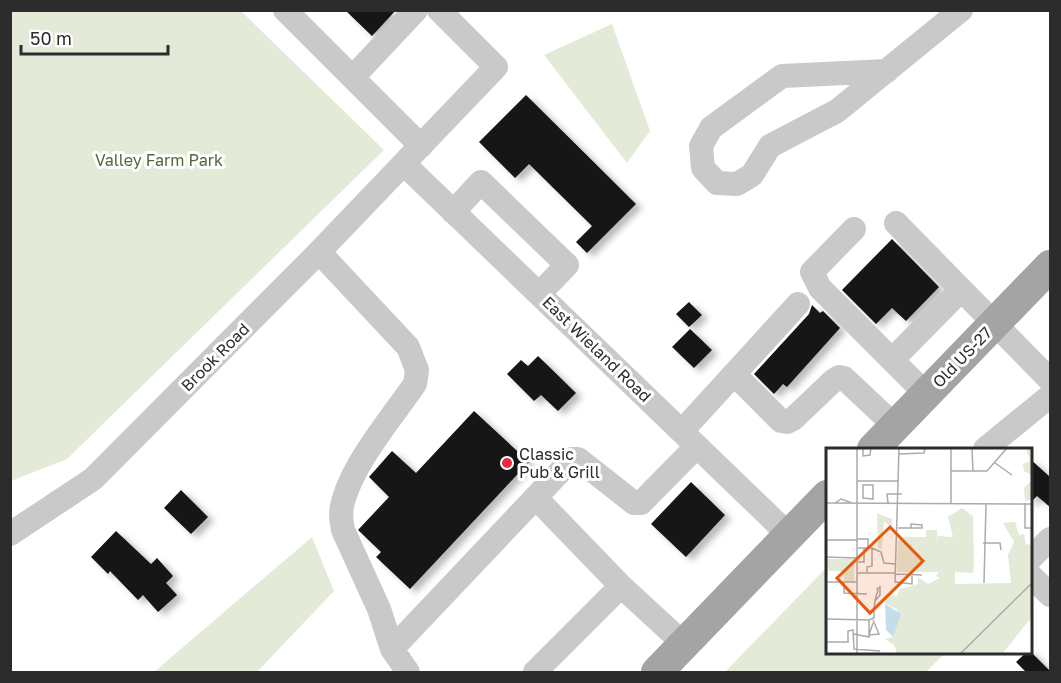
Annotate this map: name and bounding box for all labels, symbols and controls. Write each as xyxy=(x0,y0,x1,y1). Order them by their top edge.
scale bar xyxy=(21,18,168,56)
text: 50 m xyxy=(30,27,72,49)
park label: Valley Farm Park xyxy=(95,150,223,170)
street label: East Wieland Road xyxy=(538,292,656,406)
street label: Brook Road xyxy=(177,319,253,395)
street label: Old US-27 xyxy=(928,323,996,391)
place label: Classic Pub & Grill xyxy=(519,444,600,482)
inset map xyxy=(826,448,1031,653)
marker: Classic Pub & Grill xyxy=(500,456,514,470)

